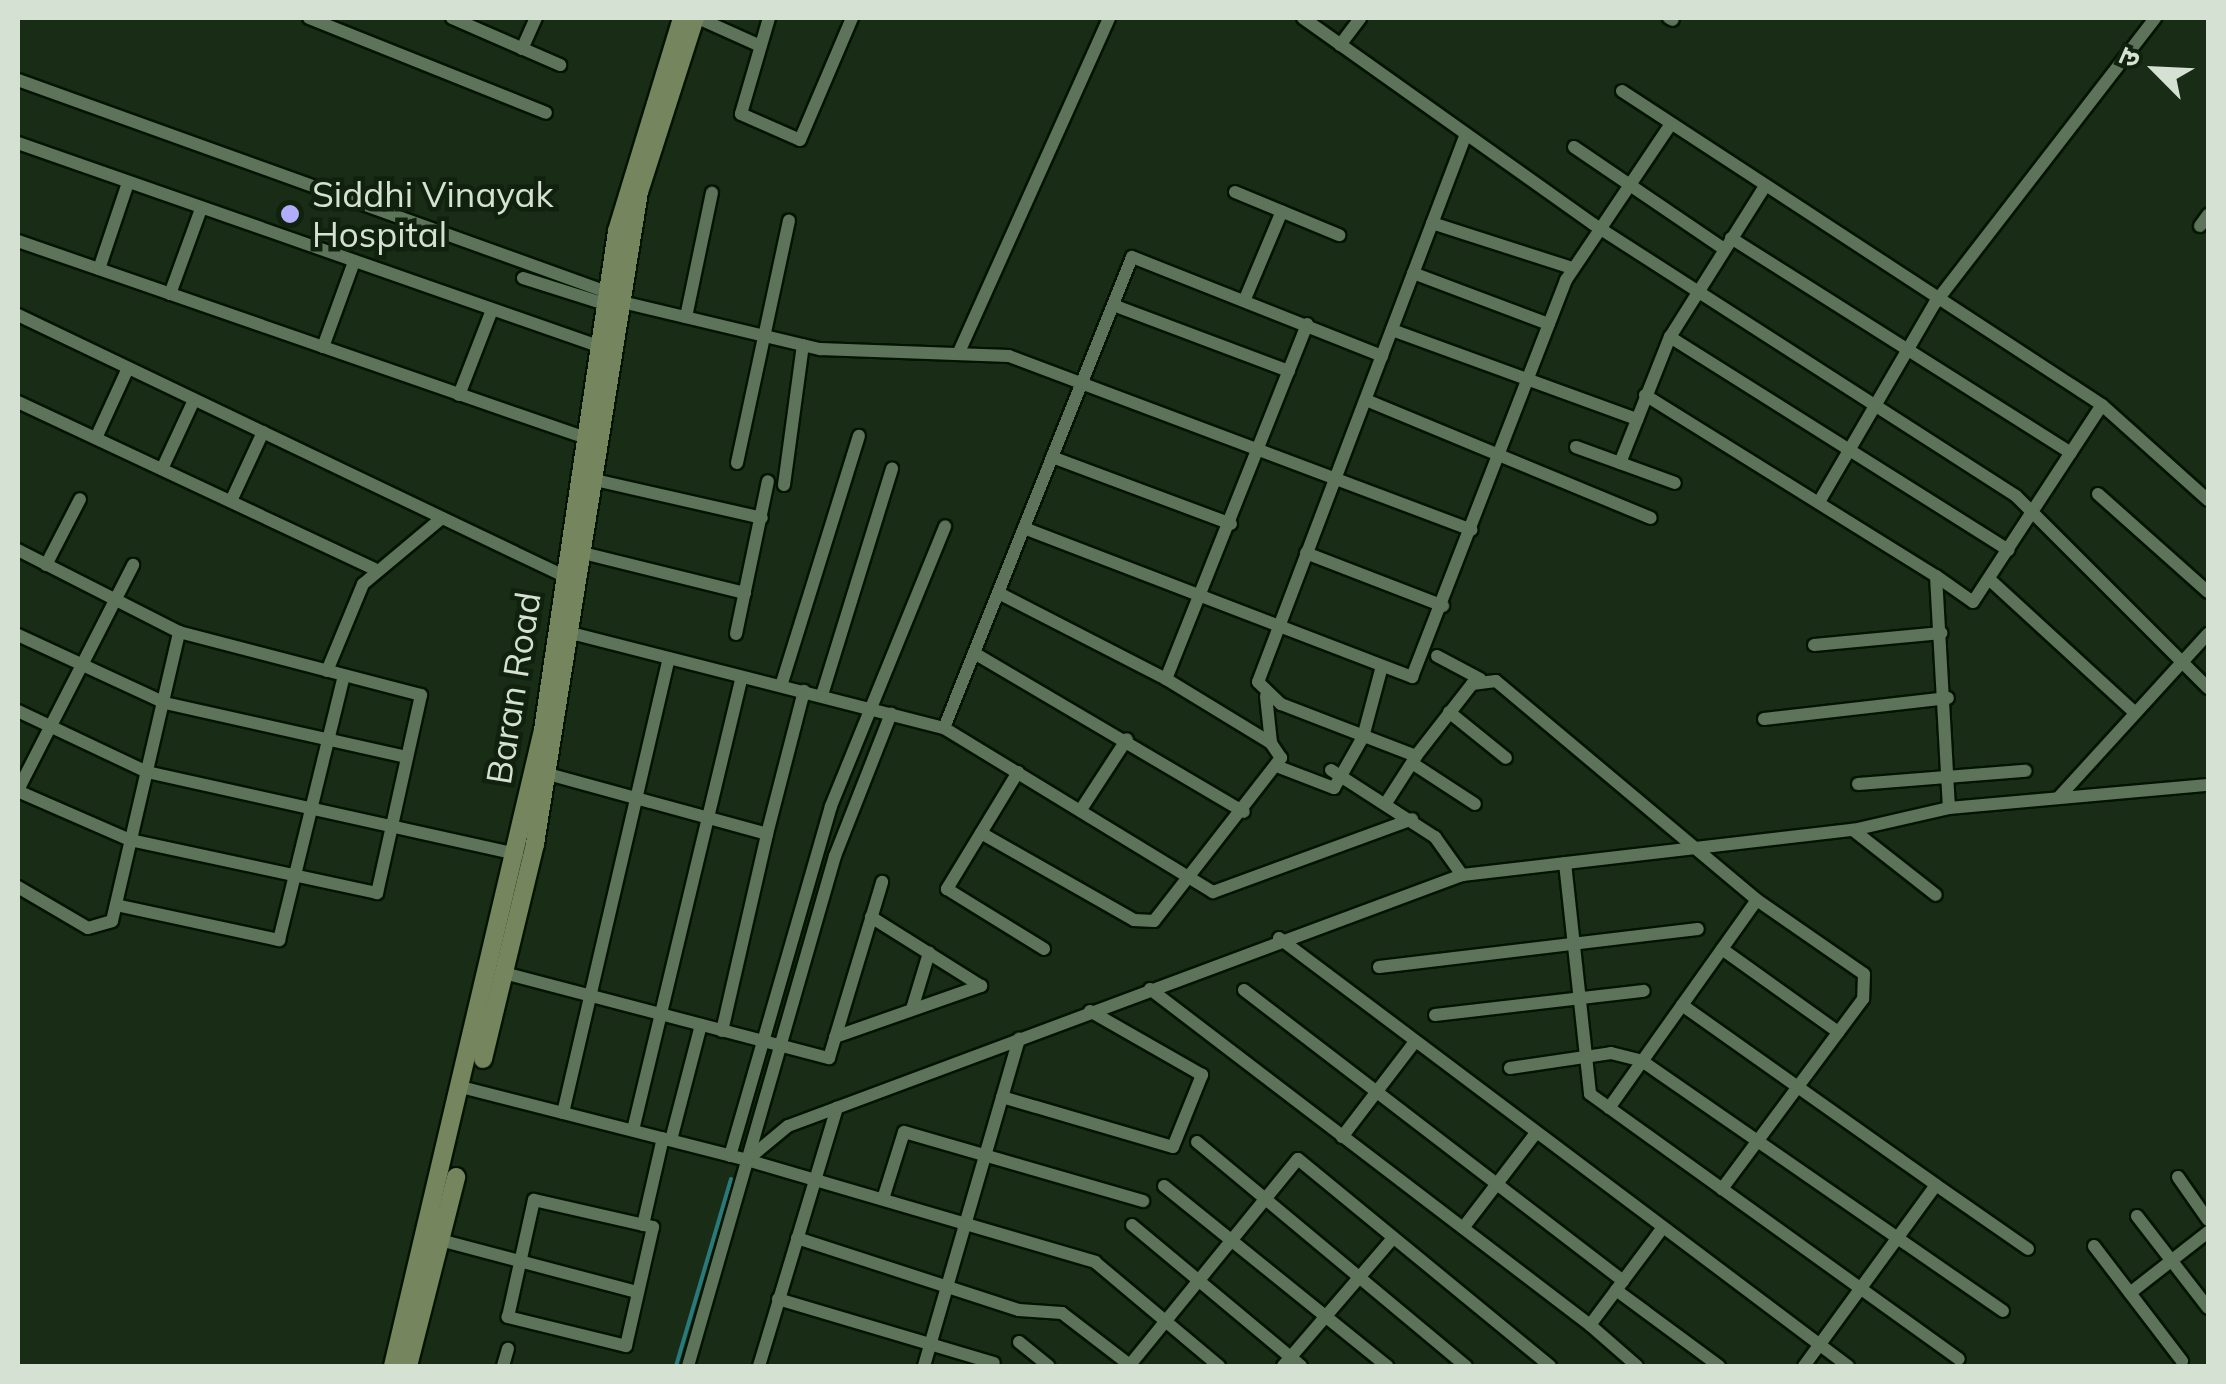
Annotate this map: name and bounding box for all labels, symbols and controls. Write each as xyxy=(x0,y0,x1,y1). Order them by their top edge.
north arrow xyxy=(2106,20,2206,120)
text: उ xyxy=(2109,43,2147,72)
place label: Siddhi Vinayak Hospital xyxy=(312,173,553,255)
marker: Siddhi Vinayak Hospital xyxy=(277,201,303,227)
street label: Baran Road xyxy=(477,589,549,787)

